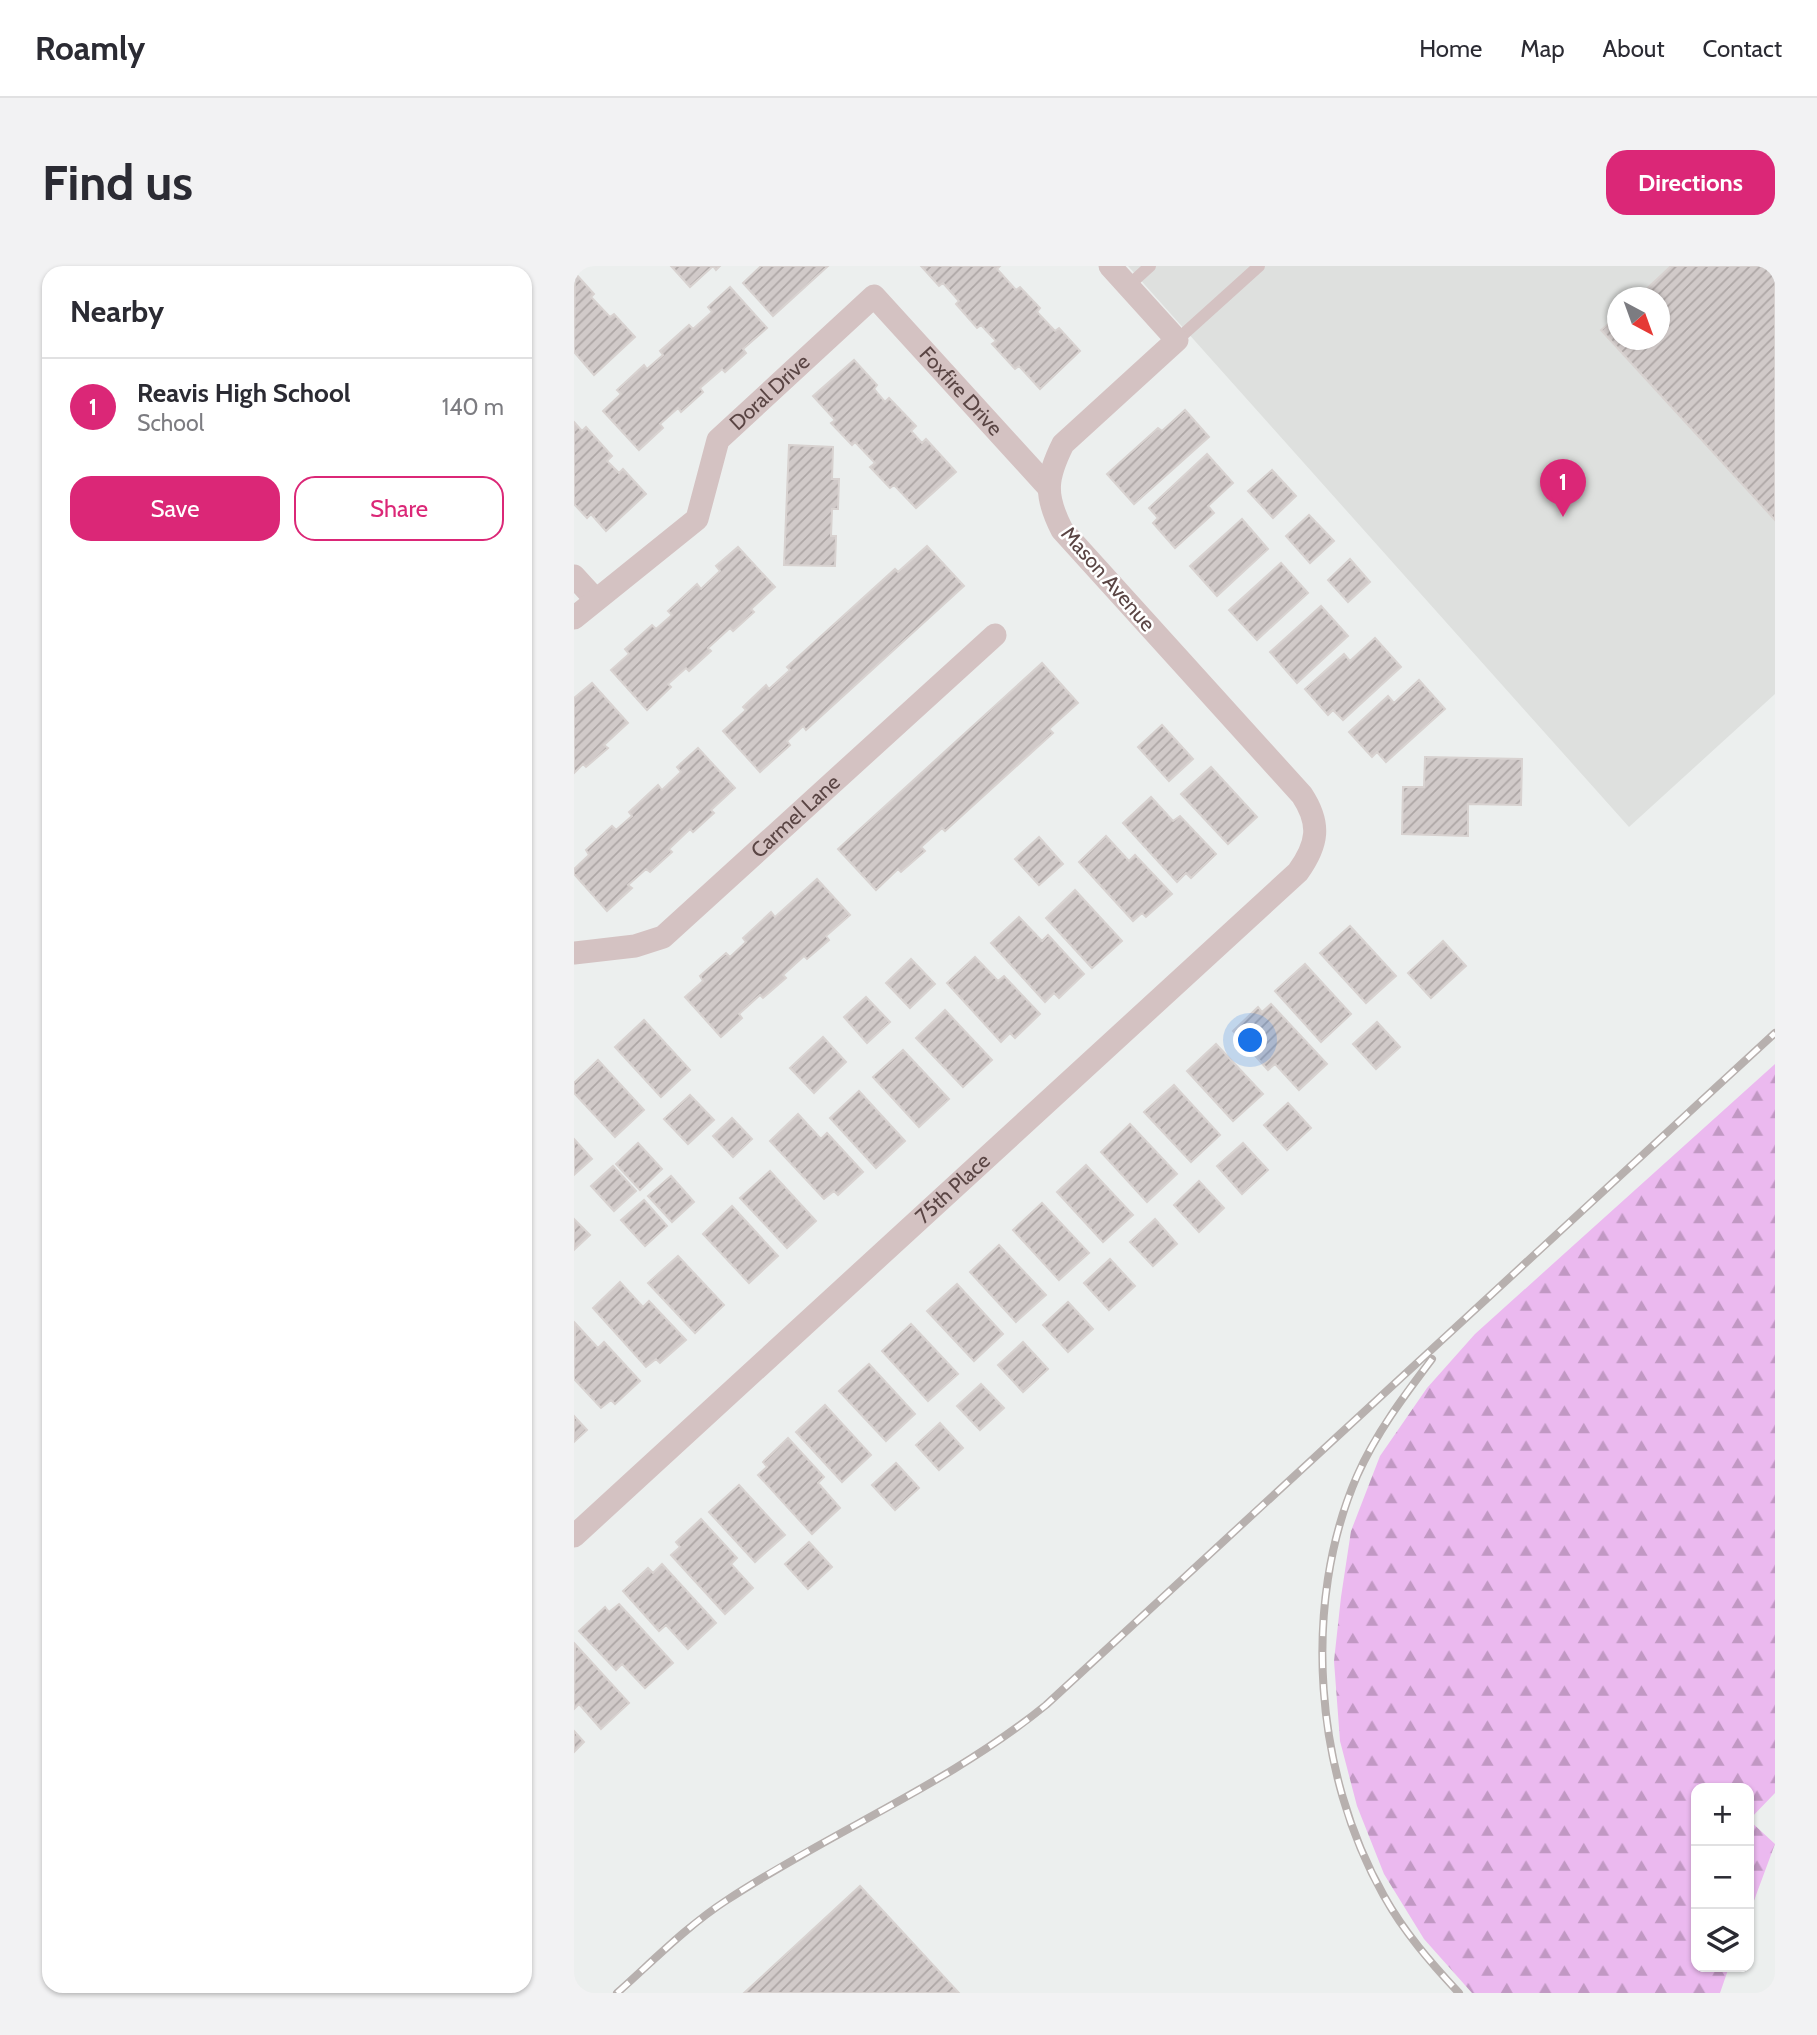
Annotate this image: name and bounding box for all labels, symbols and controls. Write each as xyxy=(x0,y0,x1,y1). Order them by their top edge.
text: Roamly xyxy=(35,28,145,68)
text: Home xyxy=(1419,34,1482,63)
text: Map xyxy=(1520,34,1565,63)
text: About xyxy=(1603,34,1665,63)
text: Contact xyxy=(1703,34,1782,63)
button: Directions xyxy=(1606,150,1775,215)
text: Find us xyxy=(42,153,193,212)
north arrow xyxy=(1607,287,1670,350)
text: Nearby xyxy=(70,293,164,330)
street label: Foxfire Drive xyxy=(914,341,1008,441)
street label: Doral Drive xyxy=(724,349,815,435)
text: Reavis High School xyxy=(137,377,351,409)
text: 1 xyxy=(89,393,97,421)
text: 140 m xyxy=(442,393,504,421)
text: School xyxy=(137,409,204,437)
pin: 1 xyxy=(1540,459,1586,517)
button: Save xyxy=(70,476,280,541)
button: Share xyxy=(294,476,504,541)
street label: Mason Avenue xyxy=(1056,521,1161,636)
street label: Carmel Lane xyxy=(745,769,845,863)
your location xyxy=(1233,1023,1267,1057)
street label: 75th Place xyxy=(910,1148,995,1229)
map controls xyxy=(1691,1783,1754,1972)
button: + xyxy=(1691,1783,1754,1846)
button: − xyxy=(1691,1846,1754,1909)
button: layers xyxy=(1691,1909,1754,1972)

